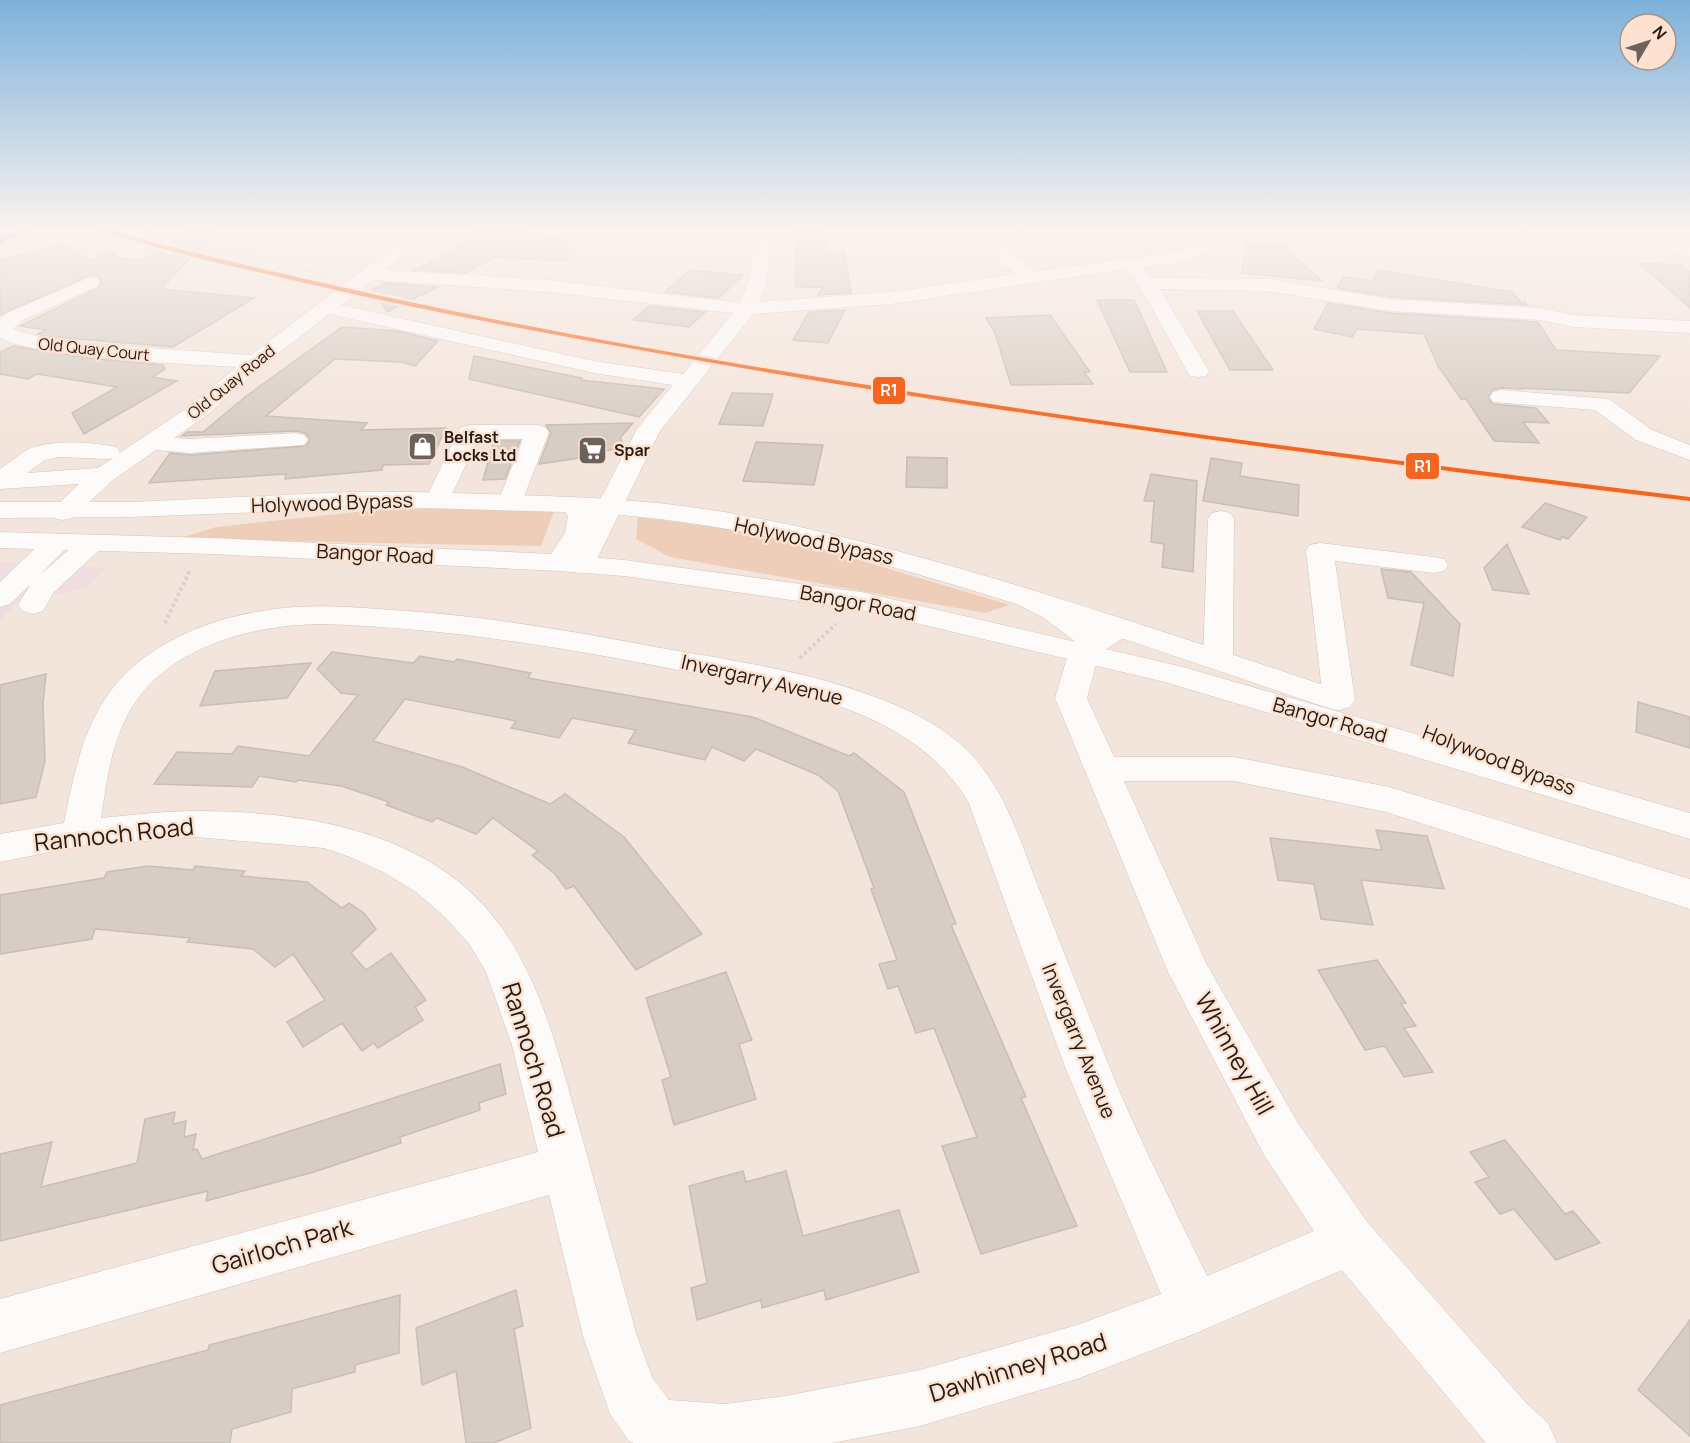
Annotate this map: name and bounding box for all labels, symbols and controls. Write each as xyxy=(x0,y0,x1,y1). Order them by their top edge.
north arrow xyxy=(1618,12,1678,72)
text: N xyxy=(1647,21,1672,44)
street label: Old Quay Court xyxy=(37,332,151,366)
street label: Old Quay Road xyxy=(182,340,280,424)
line badge: R1 xyxy=(872,376,906,405)
text: R1 xyxy=(880,379,898,401)
place label: Belfast Locks Ltd xyxy=(444,426,516,466)
shop icon: Belfast Locks Ltd xyxy=(407,430,439,462)
supermarket icon: Spar xyxy=(577,434,609,466)
place label: Spar xyxy=(614,439,650,461)
line badge: R1 xyxy=(1405,452,1440,480)
text: R1 xyxy=(1414,455,1432,477)
street label: Holywood Bypass xyxy=(251,486,413,519)
street label: Holywood Bypass xyxy=(732,510,896,571)
street label: Bangor Road xyxy=(316,537,434,570)
street label: Bangor Road xyxy=(798,578,918,627)
street label: Invergarry Avenue xyxy=(679,648,846,711)
street label: Bangor Road xyxy=(1270,690,1390,749)
street label: Holywood Bypass xyxy=(1419,718,1580,801)
street label: Rannoch Road xyxy=(32,809,195,858)
street label: Invergarry Avenue xyxy=(1036,959,1123,1122)
street label: Rannoch Road xyxy=(495,978,574,1141)
street label: Whinney Hill xyxy=(1188,986,1283,1120)
street label: Gairloch Park xyxy=(208,1209,357,1281)
street label: Dawhinney Road xyxy=(925,1324,1110,1409)

